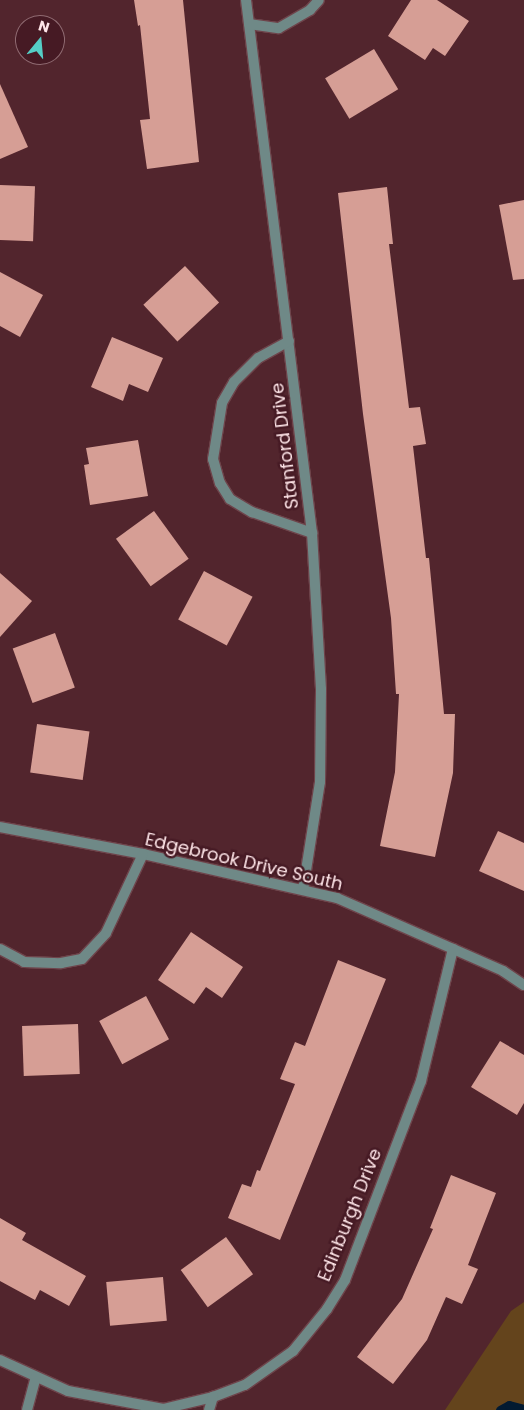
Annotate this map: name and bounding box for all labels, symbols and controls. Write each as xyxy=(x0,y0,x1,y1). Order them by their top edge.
north arrow xyxy=(15,15,65,65)
text: N xyxy=(36,16,52,38)
street label: Stanford Drive xyxy=(267,382,303,510)
street label: Edgebrook Drive South xyxy=(143,829,345,895)
street label: Edinburgh Drive xyxy=(314,1145,386,1285)

